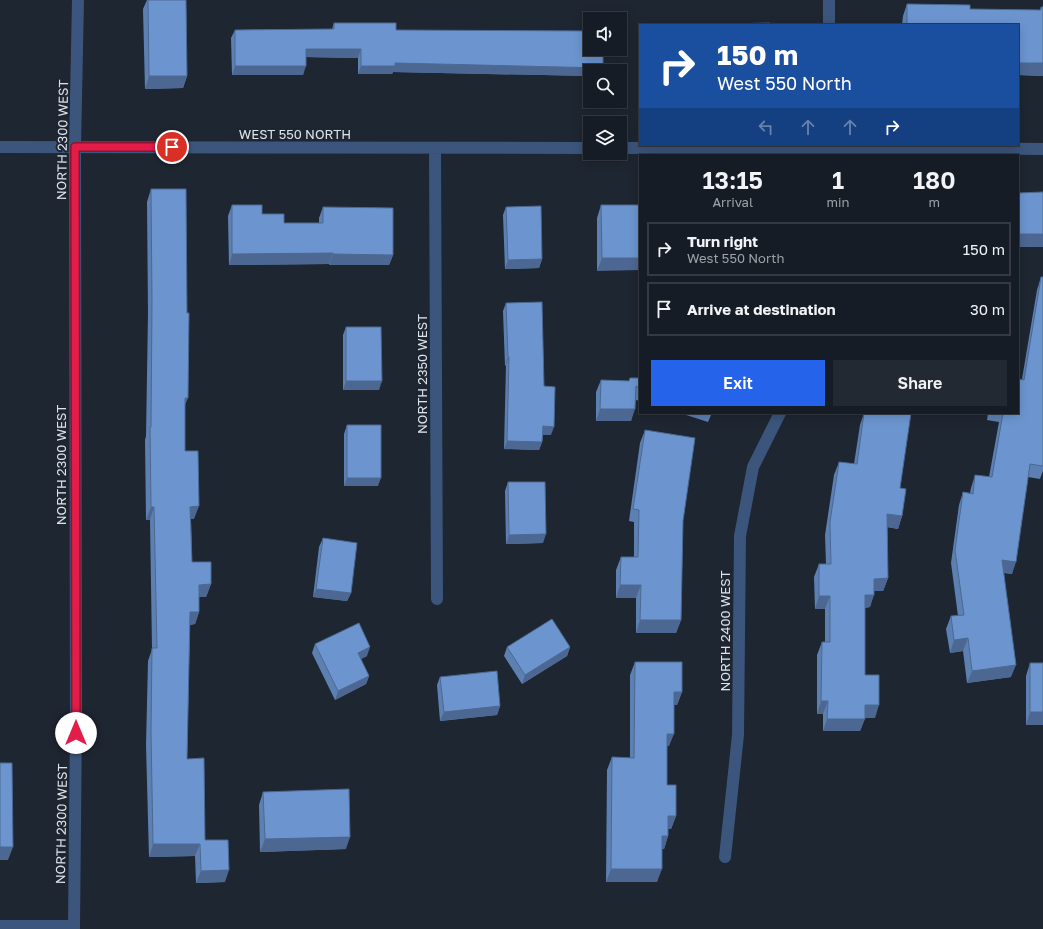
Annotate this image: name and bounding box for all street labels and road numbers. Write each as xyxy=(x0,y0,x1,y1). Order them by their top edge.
street label: NORTH 2300 WEST xyxy=(53,80,71,200)
street label: WEST 550 NORTH xyxy=(239,126,351,142)
street label: NORTH 2350 WEST xyxy=(414,314,430,434)
street label: NORTH 2300 WEST xyxy=(53,405,69,525)
street label: NORTH 2400 WEST xyxy=(717,571,733,691)
street label: NORTH 2300 WEST xyxy=(52,764,70,884)

